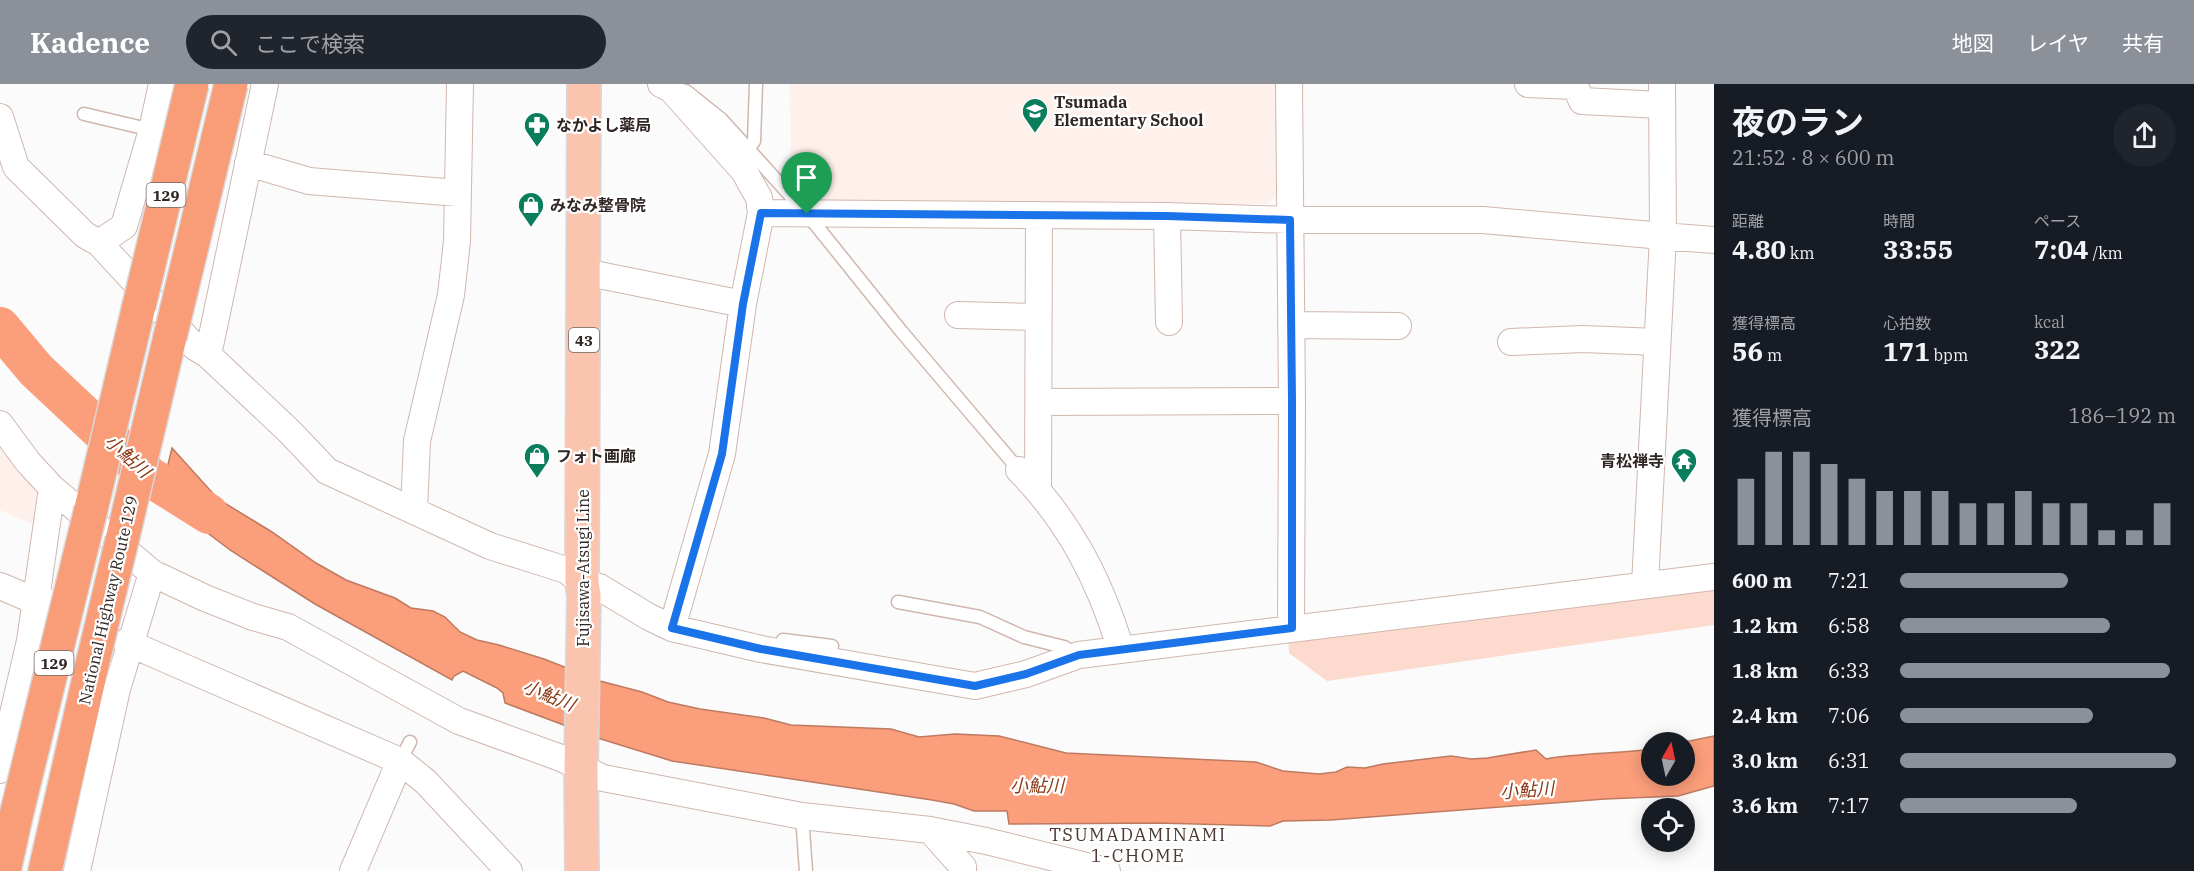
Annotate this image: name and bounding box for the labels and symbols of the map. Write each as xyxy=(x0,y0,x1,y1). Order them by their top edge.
place label: Tsumada Elementary School xyxy=(1054,92,1203,130)
school or university icon: Tsumada Elementary School xyxy=(1020,96,1050,134)
pharmacy icon: なかよし薬局 xyxy=(522,110,552,148)
place label: なかよし薬局 xyxy=(556,115,651,135)
pin xyxy=(781,152,832,214)
road number: 129 xyxy=(146,183,186,207)
shop icon: みなみ整骨院 xyxy=(516,190,546,228)
place label: みなみ整骨院 xyxy=(550,195,646,215)
road number: 43 xyxy=(569,328,599,352)
water label: 小鮎川 xyxy=(100,429,157,484)
shop icon: フォト画廊 xyxy=(522,441,552,479)
place label: フォト画廊 xyxy=(556,446,636,466)
temple icon: 青松禅寺 xyxy=(1669,446,1699,484)
place label: 青松禅寺 xyxy=(1600,451,1664,471)
street label: Fujisawa-Atsugi Line xyxy=(573,489,593,647)
street label: National Highway Route 129 xyxy=(74,494,142,706)
road number: 129 xyxy=(34,651,74,675)
water label: 小鮎川 xyxy=(520,674,580,717)
north arrow xyxy=(1641,732,1695,786)
water label: 小鮎川 xyxy=(1010,774,1066,797)
water label: 小鮎川 xyxy=(1499,777,1557,803)
district label: TSUMADAMINAMI 1-CHOME xyxy=(1049,823,1227,867)

